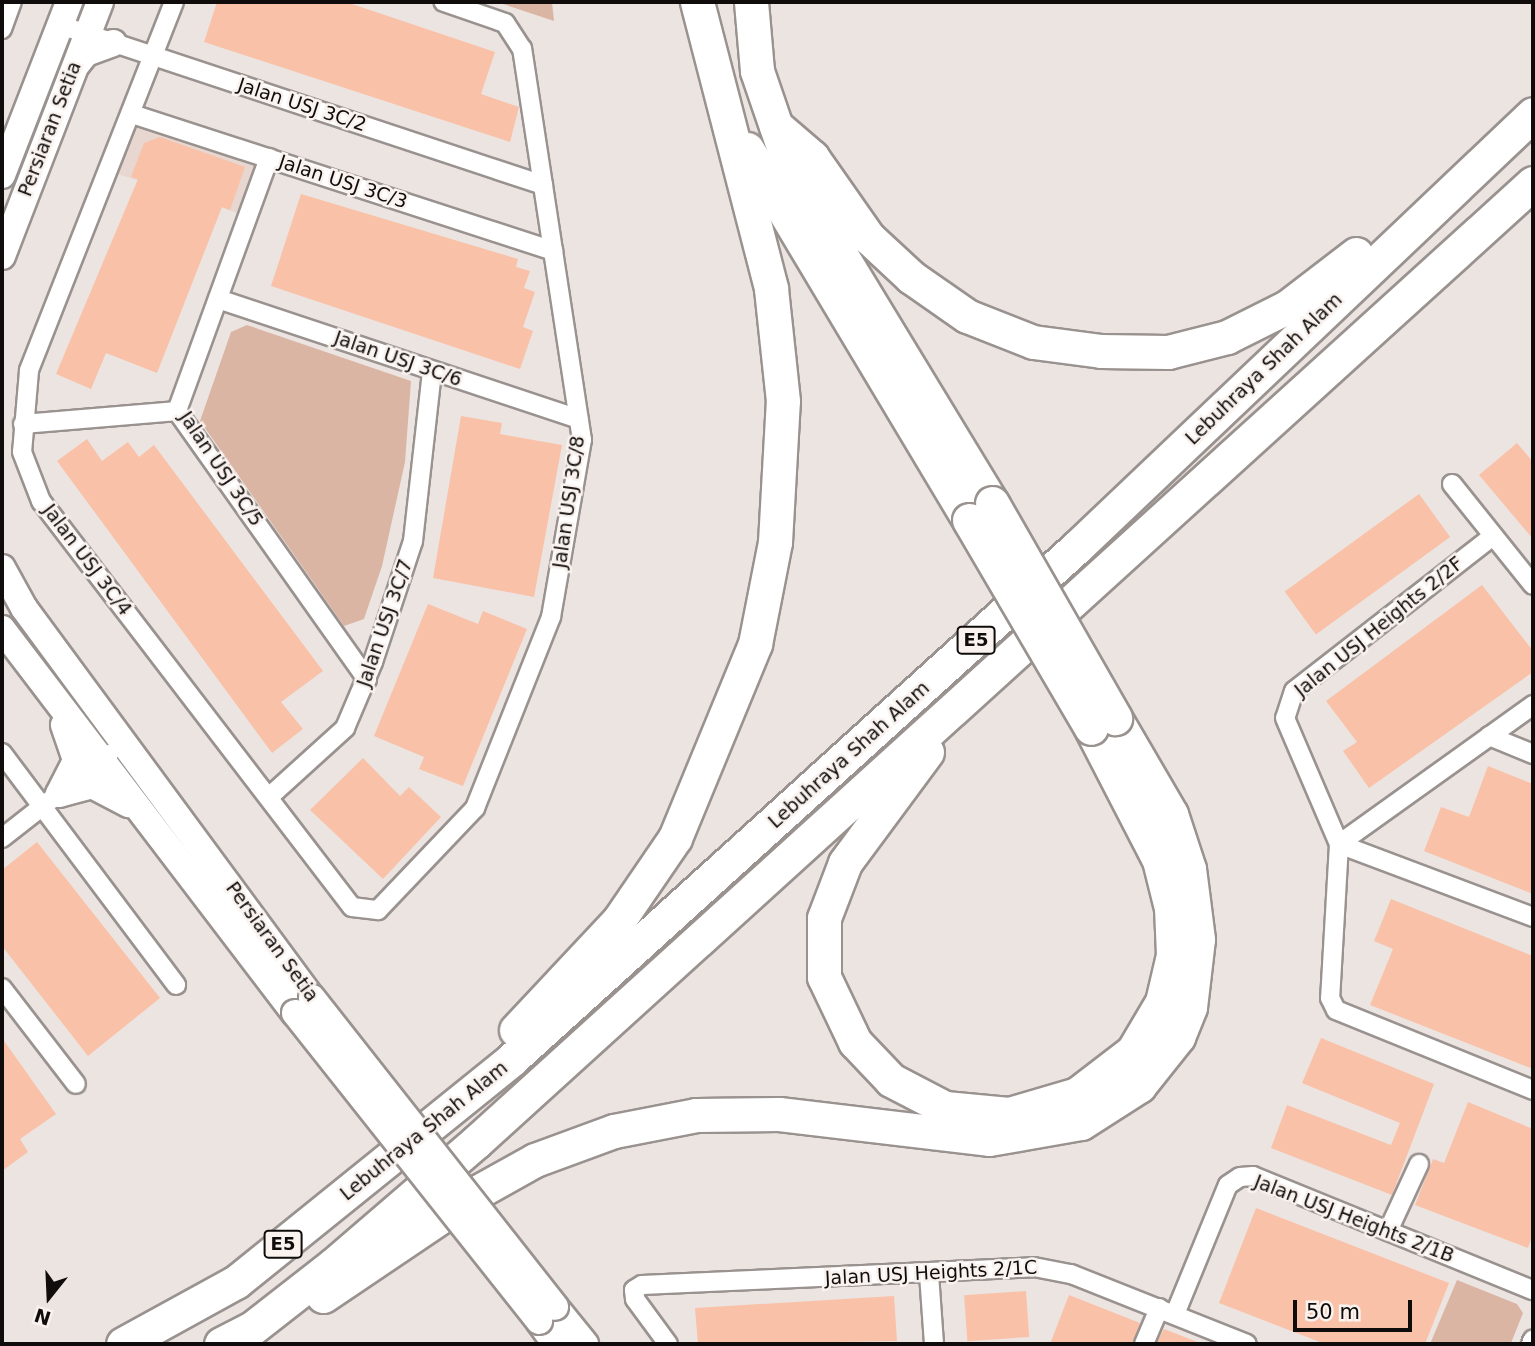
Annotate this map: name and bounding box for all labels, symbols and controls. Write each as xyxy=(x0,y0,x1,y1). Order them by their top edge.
street label: Persiaran Setia xyxy=(14,58,86,200)
street label: Jalan USJ 3C/2 xyxy=(235,73,369,137)
street label: Jalan USJ 3C/3 xyxy=(276,150,410,214)
street label: Lebuhraya Shah Alam xyxy=(1181,288,1347,450)
street label: Jalan USJ 3C/6 xyxy=(331,326,465,392)
street label: Jalan USJ 3C/5 xyxy=(174,407,268,531)
street label: Jalan USJ 3C/8 xyxy=(548,434,590,570)
street label: Jalan USJ 3C/4 xyxy=(38,500,136,620)
street label: Jalan USJ Heights 2/2F xyxy=(1290,552,1468,702)
street label: Jalan USJ 3C/7 xyxy=(352,556,418,690)
road number: E5 xyxy=(955,626,997,654)
street label: Lebuhraya Shah Alam xyxy=(764,677,934,833)
street label: Persiaran Setia xyxy=(221,878,323,1006)
street label: Lebuhraya Shah Alam xyxy=(336,1056,512,1206)
street label: Jalan USJ Heights 2/1B xyxy=(1251,1170,1457,1268)
road number: E5 xyxy=(262,1230,304,1259)
street label: Jalan USJ Heights 2/1C xyxy=(824,1256,1038,1290)
north arrow xyxy=(14,1262,84,1332)
scale bar xyxy=(1297,1286,1416,1330)
text: 50 m xyxy=(1306,1300,1360,1324)
text: N xyxy=(32,1304,53,1330)

